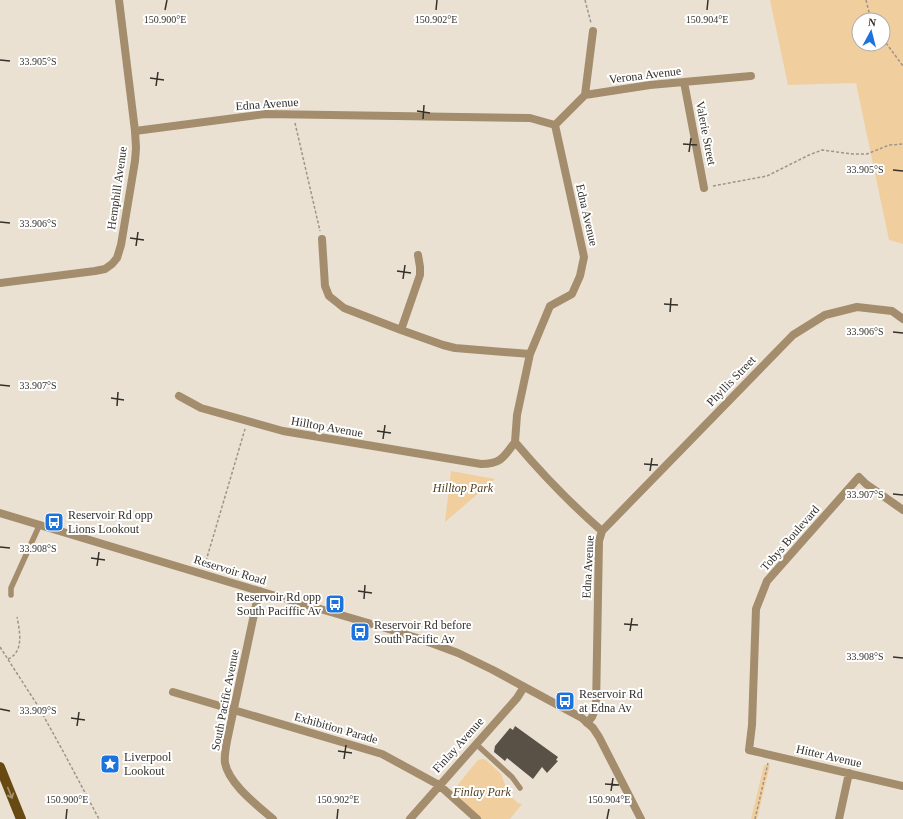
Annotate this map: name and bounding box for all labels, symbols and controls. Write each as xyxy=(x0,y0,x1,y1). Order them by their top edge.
north arrow xyxy=(851,12,891,52)
text: 150.900°E xyxy=(144,14,186,25)
text: 150.902°E xyxy=(415,14,457,25)
text: 150.904°E xyxy=(686,14,728,25)
text: N xyxy=(868,16,877,29)
text: 33.905°S xyxy=(19,56,57,67)
street label: Verona Avenue xyxy=(608,64,682,86)
street label: Edna Avenue xyxy=(235,95,299,113)
street label: Valerie Street xyxy=(693,100,719,167)
street label: Hemphill Avenue xyxy=(104,145,130,231)
text: 33.905°S xyxy=(846,164,884,175)
street label: Edna Avenue xyxy=(573,183,601,247)
text: 33.906°S xyxy=(19,218,57,229)
text: 33.906°S xyxy=(846,326,884,337)
street label: Phyllis Street xyxy=(704,353,759,409)
text: 33.907°S xyxy=(19,380,57,391)
street label: Hilltop Avenue xyxy=(290,414,364,440)
park label: Hilltop Park xyxy=(432,481,494,495)
text: 33.907°S xyxy=(846,489,884,500)
street label: Tobys Boulevard xyxy=(758,502,822,574)
place label: Reservoir Rd opp Lions Lookout xyxy=(68,508,153,536)
bus stop icon: Reservoir Rd opp Lions Lookout xyxy=(43,511,65,533)
street label: Edna Avenue xyxy=(579,535,597,599)
text: 33.908°S xyxy=(19,543,57,554)
street label: Reservoir Road xyxy=(192,552,268,588)
place label: Reservoir Rd opp South Paciffic Av xyxy=(236,590,321,618)
bus stop icon: Reservoir Rd opp South Paciffic Av xyxy=(324,593,346,615)
place label: Reservoir Rd before South Pacific Av xyxy=(374,618,471,646)
bus stop icon: Reservoir Rd before South Pacific Av xyxy=(349,621,371,643)
street label: South Pacific Avenue xyxy=(208,648,242,752)
text: 33.908°S xyxy=(846,651,884,662)
place label: Reservoir Rd at Edna Av xyxy=(579,687,643,715)
bus stop icon: Reservoir Rd at Edna Av xyxy=(554,690,576,712)
text: 33.909°S xyxy=(19,705,57,716)
street label: Exhibition Parade xyxy=(293,709,379,747)
street label: Finlay Avenue xyxy=(430,715,486,775)
street label: Hitter Avenue xyxy=(795,742,863,770)
place label: Liverpool Lookout xyxy=(124,750,172,778)
place icon: Liverpool Lookout xyxy=(99,753,121,775)
park label: Finlay Park xyxy=(452,785,511,799)
one-way arrow xyxy=(7,787,14,799)
text: 150.900°E xyxy=(46,794,88,805)
text: 150.902°E xyxy=(317,794,359,805)
text: 150.904°E xyxy=(588,794,630,805)

